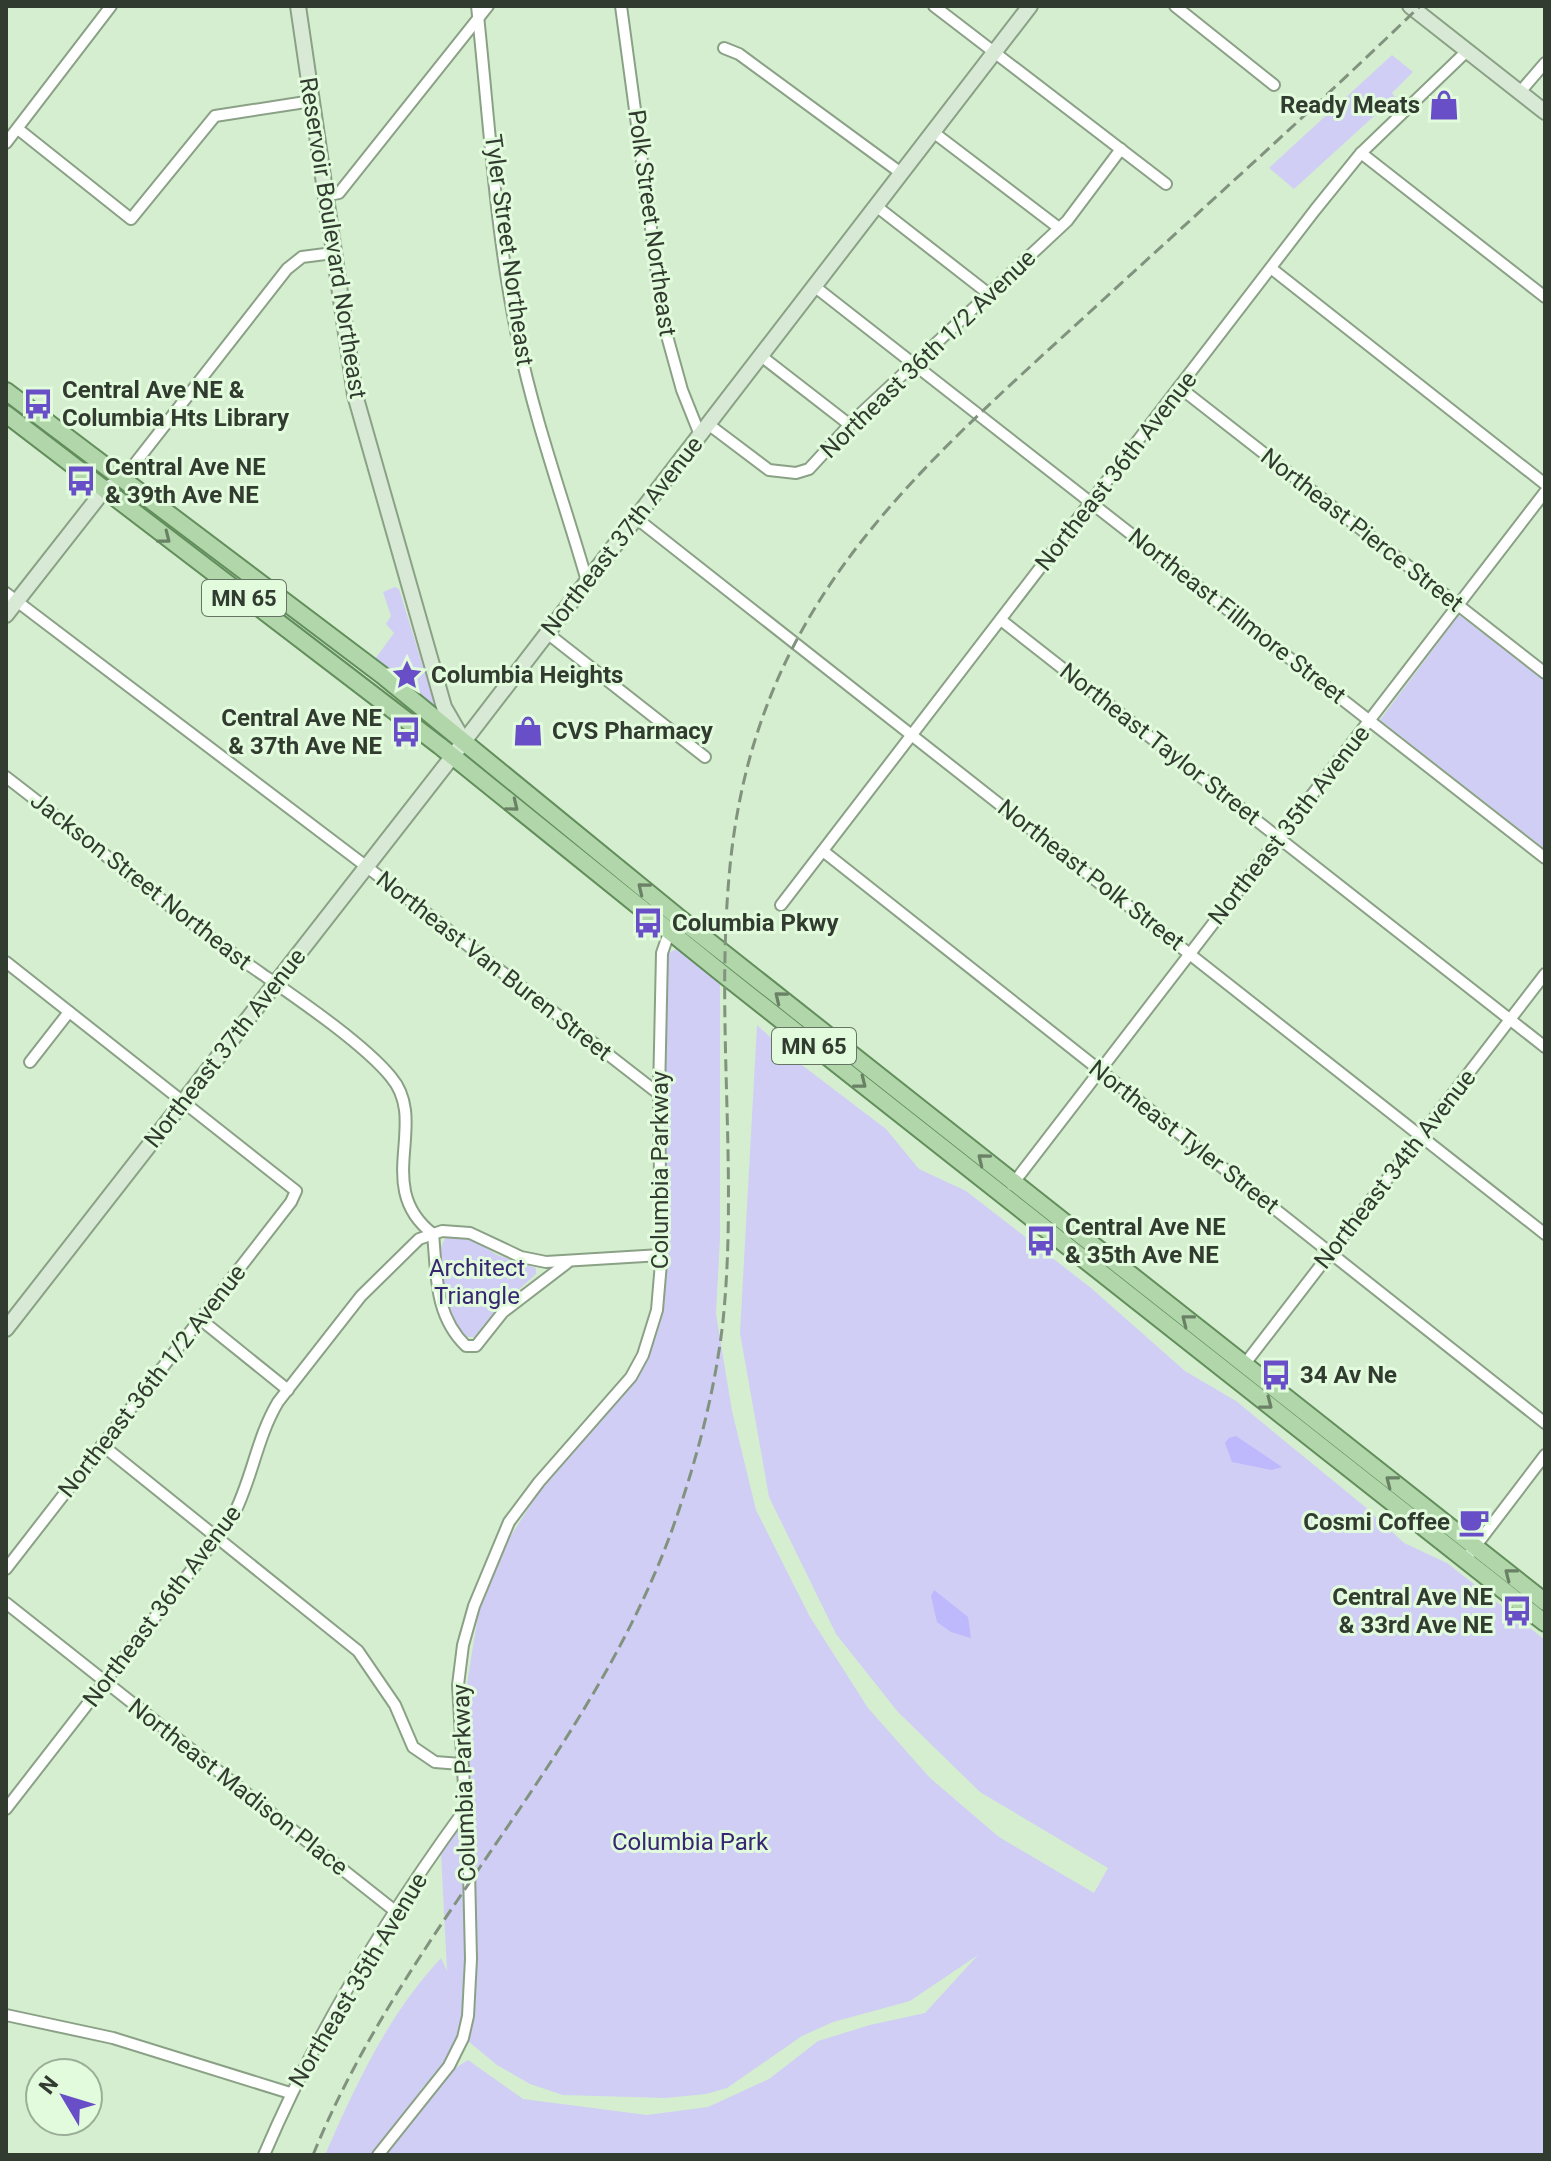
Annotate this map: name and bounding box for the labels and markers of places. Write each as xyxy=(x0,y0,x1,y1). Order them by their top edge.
shop icon: Ready Meats xyxy=(1427,88,1461,122)
place label: Ready Meats xyxy=(1280,91,1420,119)
place label: Central Ave NE & Columbia Hts Library xyxy=(62,376,290,432)
bus stop icon: Central Ave NE & Columbia Hts Library xyxy=(21,387,55,421)
place label: Central Ave NE & 39th Ave NE xyxy=(105,453,266,509)
bus stop icon: Central Ave NE & 39th Ave NE xyxy=(64,464,98,498)
place icon: Columbia Heights xyxy=(390,658,424,692)
place label: Columbia Heights xyxy=(431,661,623,689)
place label: Central Ave NE & 37th Ave NE xyxy=(221,704,382,760)
shop icon: CVS Pharmacy xyxy=(511,714,545,748)
bus stop icon: Central Ave NE & 37th Ave NE xyxy=(389,715,423,749)
place label: CVS Pharmacy xyxy=(552,717,714,745)
bus stop icon: Columbia Pkwy xyxy=(631,906,665,940)
place label: Columbia Pkwy xyxy=(672,909,839,937)
place label: Central Ave NE & 35th Ave NE xyxy=(1065,1213,1226,1269)
bus stop icon: Central Ave NE & 35th Ave NE xyxy=(1024,1224,1058,1258)
bus stop icon: 34 Av Ne xyxy=(1259,1358,1293,1392)
place label: 34 Av Ne xyxy=(1300,1361,1397,1389)
cafe icon: Cosmi Coffee xyxy=(1457,1505,1491,1539)
place label: Cosmi Coffee xyxy=(1303,1508,1450,1536)
place label: Central Ave NE & 33rd Ave NE xyxy=(1332,1583,1493,1639)
bus stop icon: Central Ave NE & 33rd Ave NE xyxy=(1500,1594,1534,1628)

